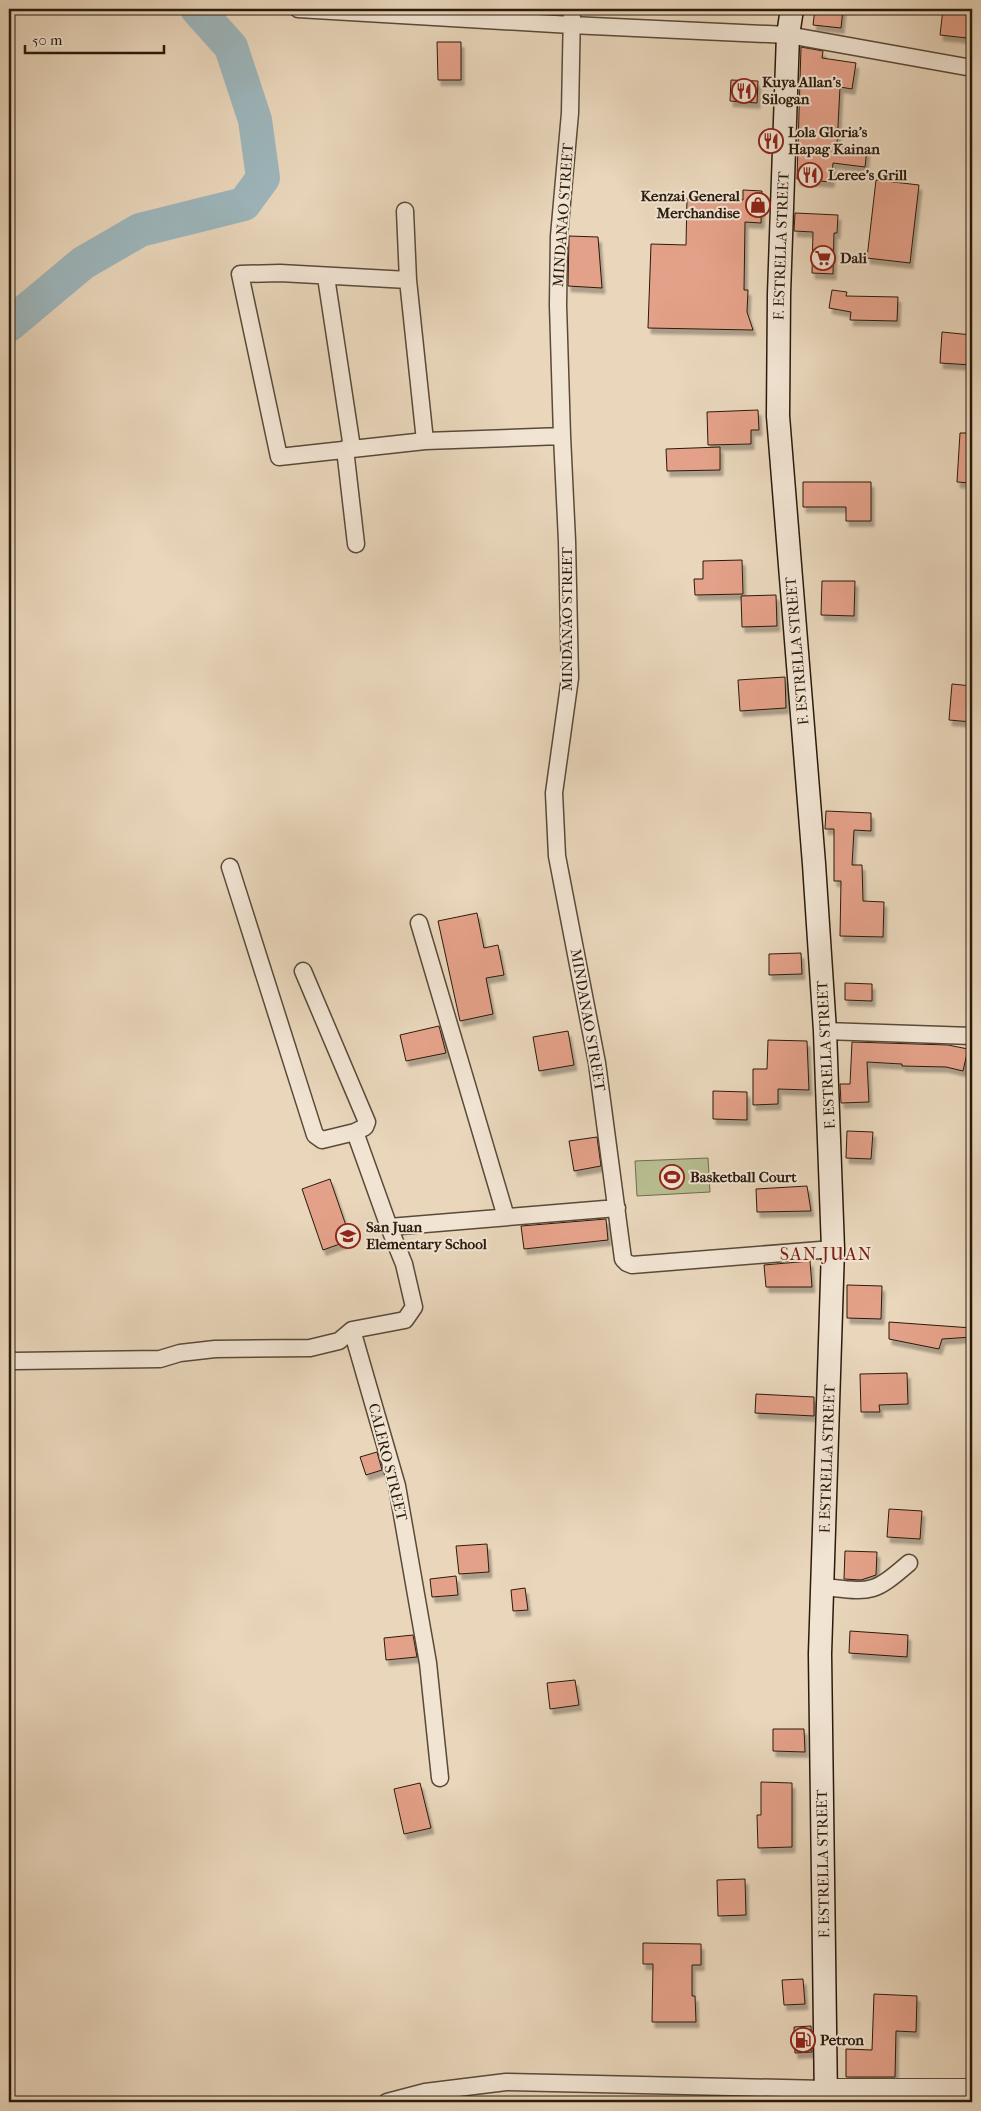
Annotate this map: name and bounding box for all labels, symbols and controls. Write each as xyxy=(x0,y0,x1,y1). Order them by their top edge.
scale bar xyxy=(25,22,164,54)
text: 50 m xyxy=(32,31,63,49)
place label: Kuya Allan's Silogan xyxy=(762,73,842,108)
restaurant icon: Kuya Allan's Silogan xyxy=(731,78,757,104)
place label: Lola Gloria's Hapag Kainan xyxy=(788,123,880,158)
restaurant icon: Lola Gloria's Hapag Kainan xyxy=(758,128,784,154)
street label: MINDANAO STREET xyxy=(549,141,577,288)
restaurant icon: Leree's Grill xyxy=(797,162,823,188)
place label: Leree's Grill xyxy=(828,166,908,184)
street label: F. ESTRELLA STREET xyxy=(769,170,793,321)
place label: Kenzai General Merchandise xyxy=(640,187,741,222)
shop icon: Kenzai General Merchandise xyxy=(745,192,771,218)
supermarket icon: Dali xyxy=(810,245,836,271)
place label: Dali xyxy=(840,249,868,267)
street label: MINDANAO STREET xyxy=(558,546,576,691)
street label: F. ESTRELLA STREET xyxy=(781,575,812,726)
street label: MINDANAO STREET xyxy=(567,947,610,1094)
street label: F. ESTRELLA STREET xyxy=(813,979,839,1130)
sports icon: Basketball Court xyxy=(659,1164,685,1190)
place label: Basketball Court xyxy=(690,1168,797,1186)
place label: San Juan Elementary School xyxy=(366,1218,488,1253)
school or university icon: San Juan Elementary School xyxy=(335,1223,361,1249)
district label: SAN JUAN xyxy=(780,1244,872,1265)
street label: F. ESTRELLA STREET xyxy=(815,1383,839,1534)
street label: CALERO STREET xyxy=(365,1401,412,1524)
street label: F. ESTRELLA STREET xyxy=(813,1789,833,1939)
fuel station icon: Petron xyxy=(790,2027,816,2053)
place label: Petron xyxy=(820,2031,864,2049)

